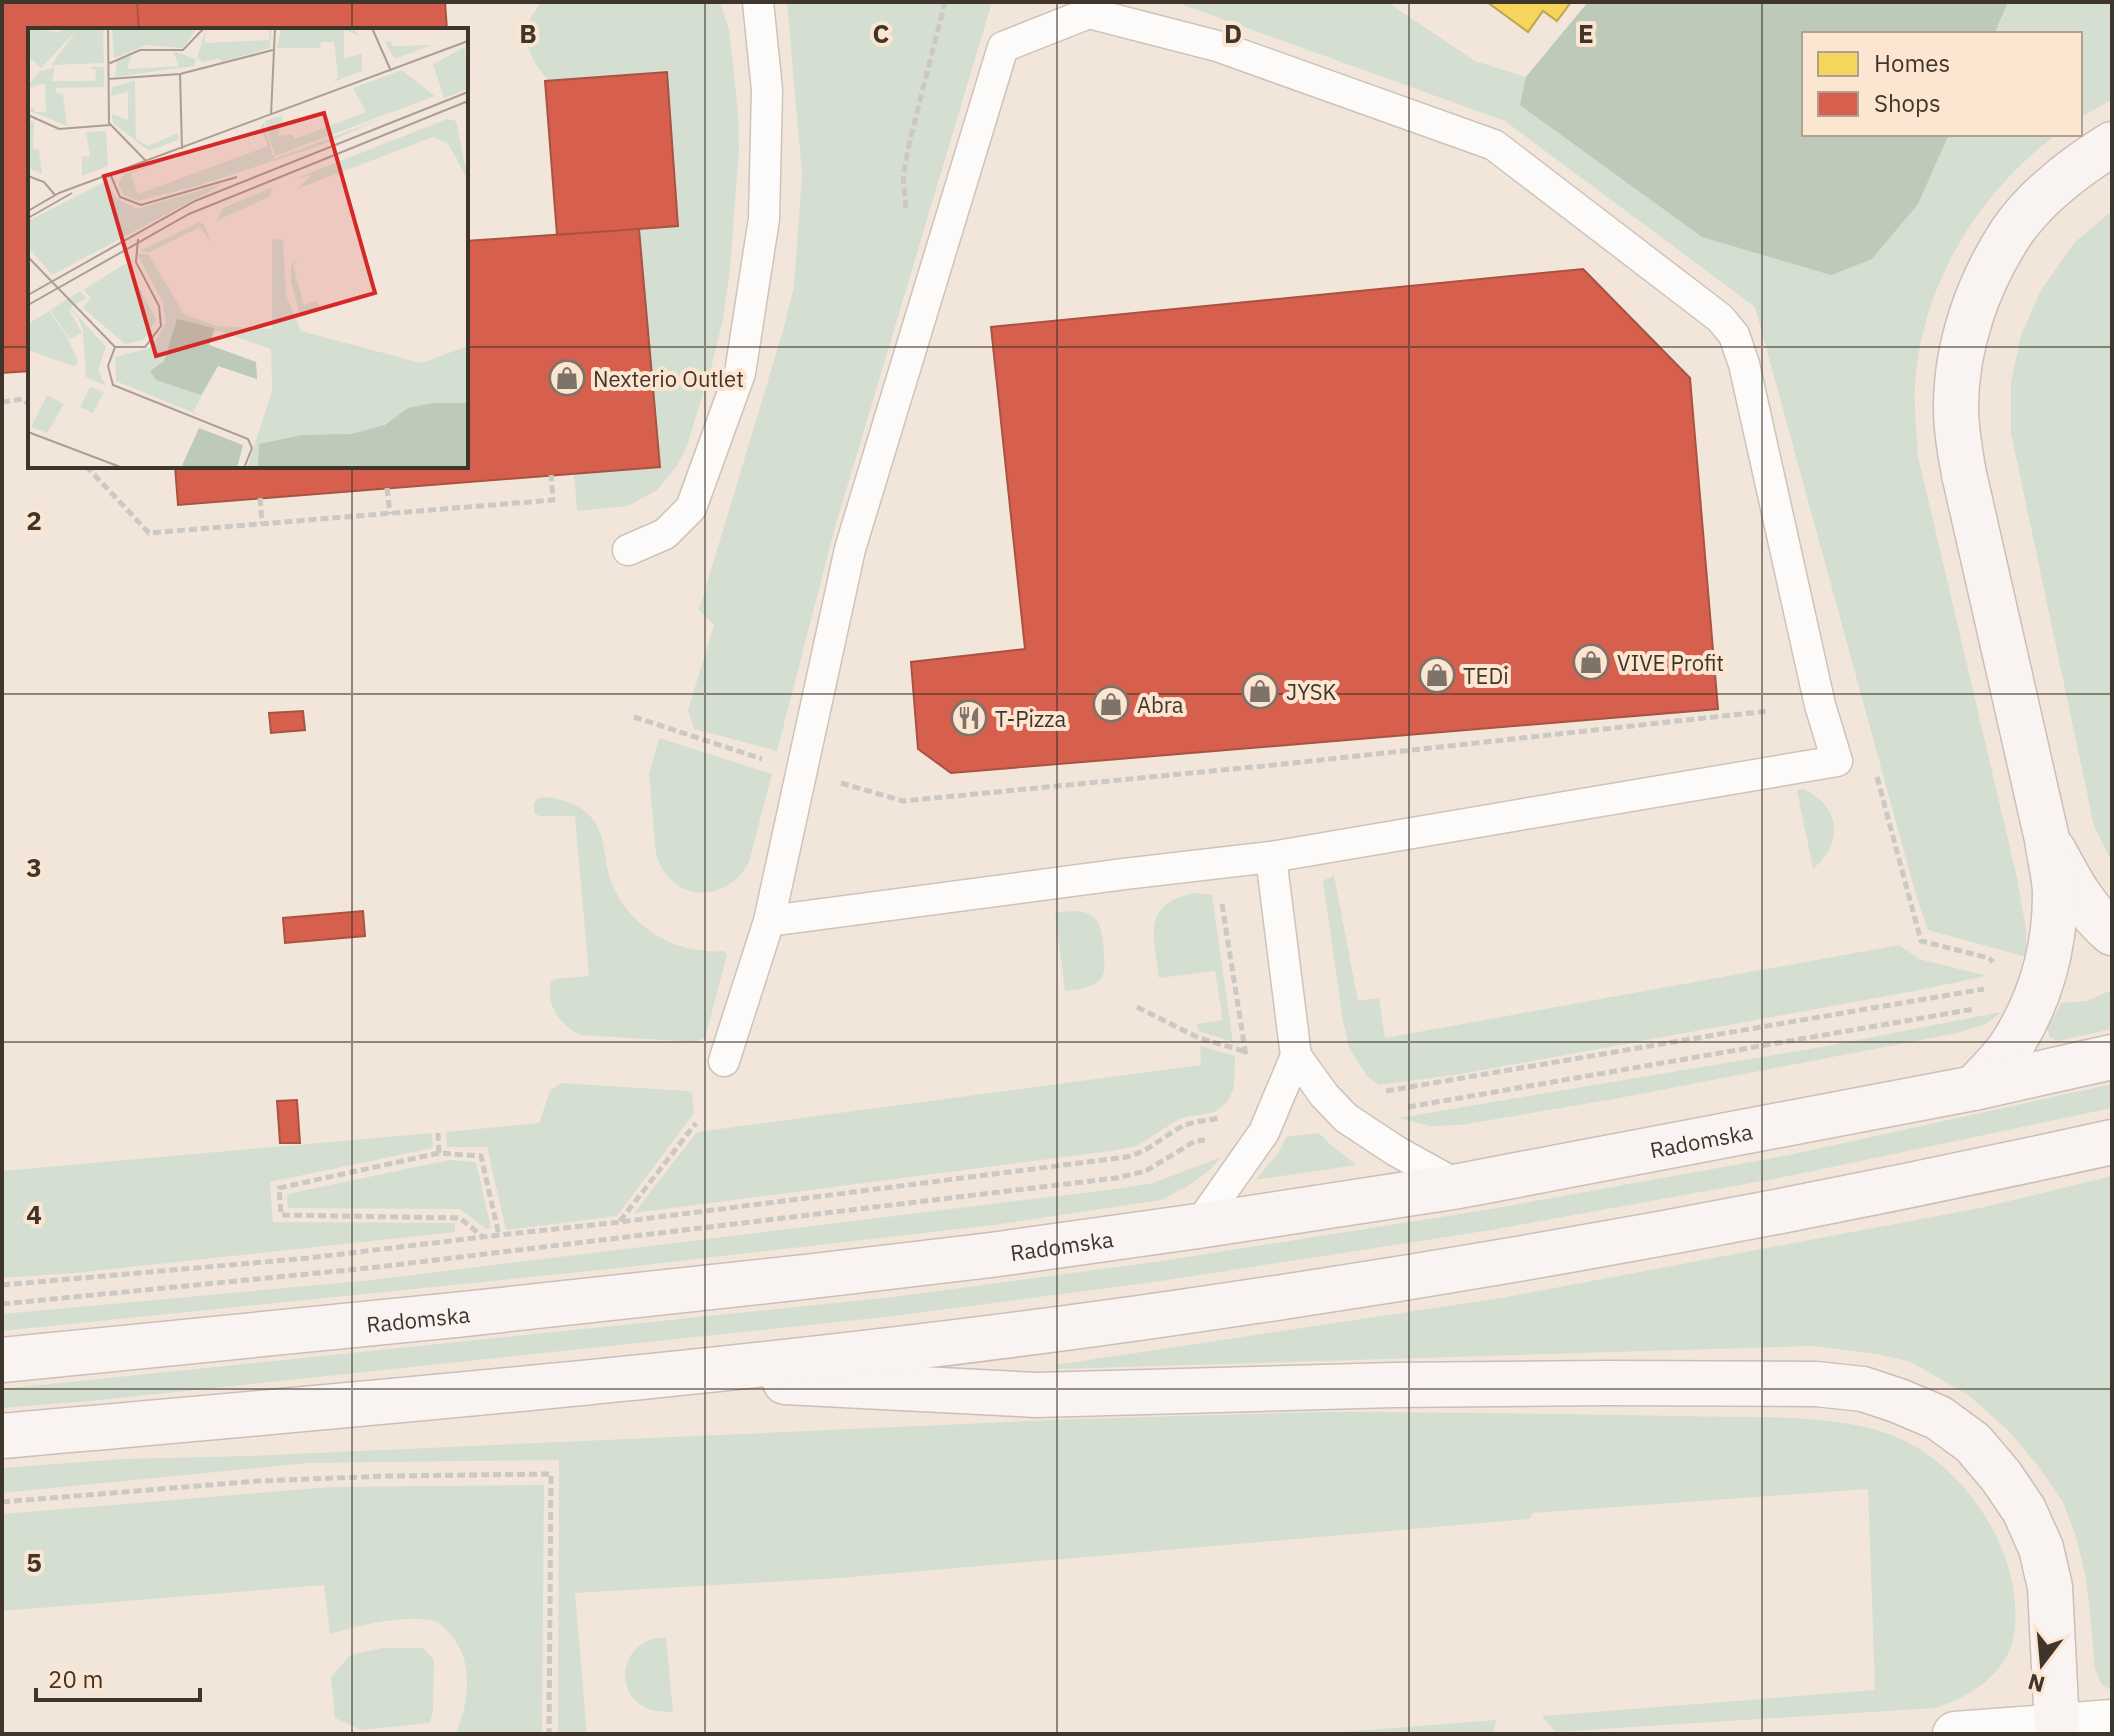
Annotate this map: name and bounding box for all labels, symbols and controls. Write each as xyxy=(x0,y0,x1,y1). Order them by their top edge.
text: B xyxy=(519,16,537,50)
text: C xyxy=(873,16,890,50)
text: D xyxy=(1224,16,1242,50)
text: E xyxy=(1578,16,1594,50)
inset map xyxy=(28,28,468,468)
legend xyxy=(1802,32,2082,136)
text: Homes xyxy=(1874,47,1950,79)
text: Shops xyxy=(1874,87,1941,119)
shop icon: Nexterio Outlet xyxy=(548,359,586,397)
place label: Nexterio Outlet xyxy=(593,364,744,393)
text: 2 xyxy=(26,503,42,537)
shop icon: VIVE Profit xyxy=(1572,643,1610,681)
place label: VIVE Profit xyxy=(1617,648,1724,677)
shop icon: TEDi xyxy=(1418,656,1456,694)
place label: TEDi xyxy=(1463,661,1509,690)
shop icon: JYSK xyxy=(1241,672,1279,710)
place label: JYSK xyxy=(1286,677,1337,706)
shop icon: Abra xyxy=(1092,685,1130,723)
place label: Abra xyxy=(1137,690,1184,719)
restaurant icon: T-Pizza xyxy=(950,699,988,737)
place label: T-Pizza xyxy=(995,704,1067,733)
text: 3 xyxy=(26,850,42,884)
street label: Radomska xyxy=(1647,1116,1755,1164)
text: 4 xyxy=(26,1197,42,1231)
street label: Radomska xyxy=(1008,1223,1115,1267)
street label: Radomska xyxy=(365,1299,471,1338)
text: 5 xyxy=(26,1545,42,1579)
north arrow xyxy=(2002,1624,2082,1704)
scale bar xyxy=(36,1652,200,1702)
text: 20 m xyxy=(48,1663,103,1695)
text: N xyxy=(2025,1668,2048,1700)

